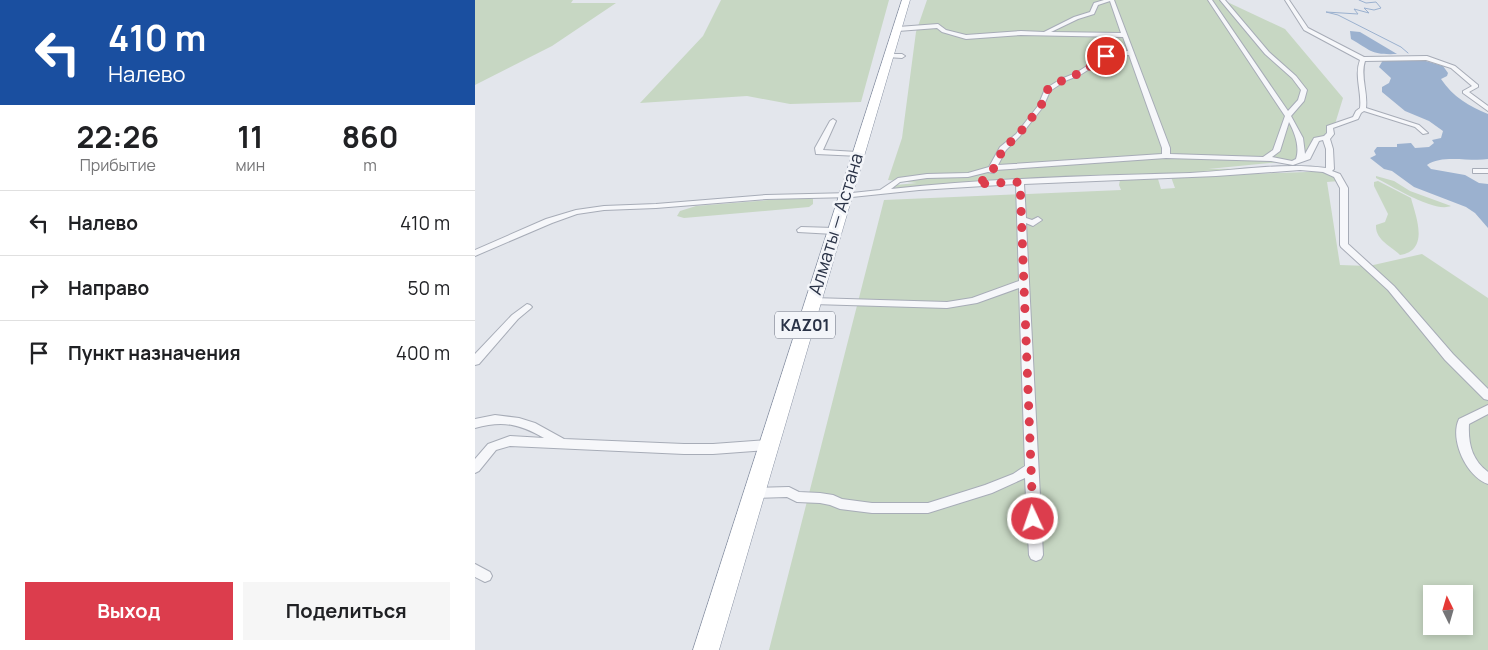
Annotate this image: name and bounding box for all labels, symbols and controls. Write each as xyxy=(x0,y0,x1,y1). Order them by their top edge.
text: 410 m xyxy=(108,14,206,62)
icon: left xyxy=(25,20,90,85)
pin xyxy=(1085,35,1127,77)
icon: arrive xyxy=(1092,42,1120,70)
text: Налево xyxy=(108,59,186,89)
text: 22:26 xyxy=(77,116,159,157)
text: 11 xyxy=(237,116,264,157)
text: 860 xyxy=(342,116,398,157)
street label: Алматы — Астана xyxy=(802,150,868,298)
text: Прибытие xyxy=(80,154,156,176)
text: мин xyxy=(236,154,265,176)
text: m xyxy=(363,154,377,176)
icon: left xyxy=(25,209,53,237)
text: Налево xyxy=(68,210,138,236)
text: 410 m xyxy=(400,210,450,236)
icon: right xyxy=(25,274,53,302)
text: Направо xyxy=(68,275,149,301)
text: 50 m xyxy=(408,275,450,301)
road number: KАZ01 xyxy=(775,312,835,338)
icon: arrive xyxy=(25,339,53,367)
text: Пункт назначения xyxy=(68,340,241,366)
text: 400 m xyxy=(396,340,450,366)
position arrow xyxy=(1006,492,1058,544)
button: Выход xyxy=(25,582,233,640)
button: Поделиться xyxy=(243,582,450,640)
north arrow xyxy=(1423,585,1473,635)
map controls xyxy=(1423,585,1473,635)

